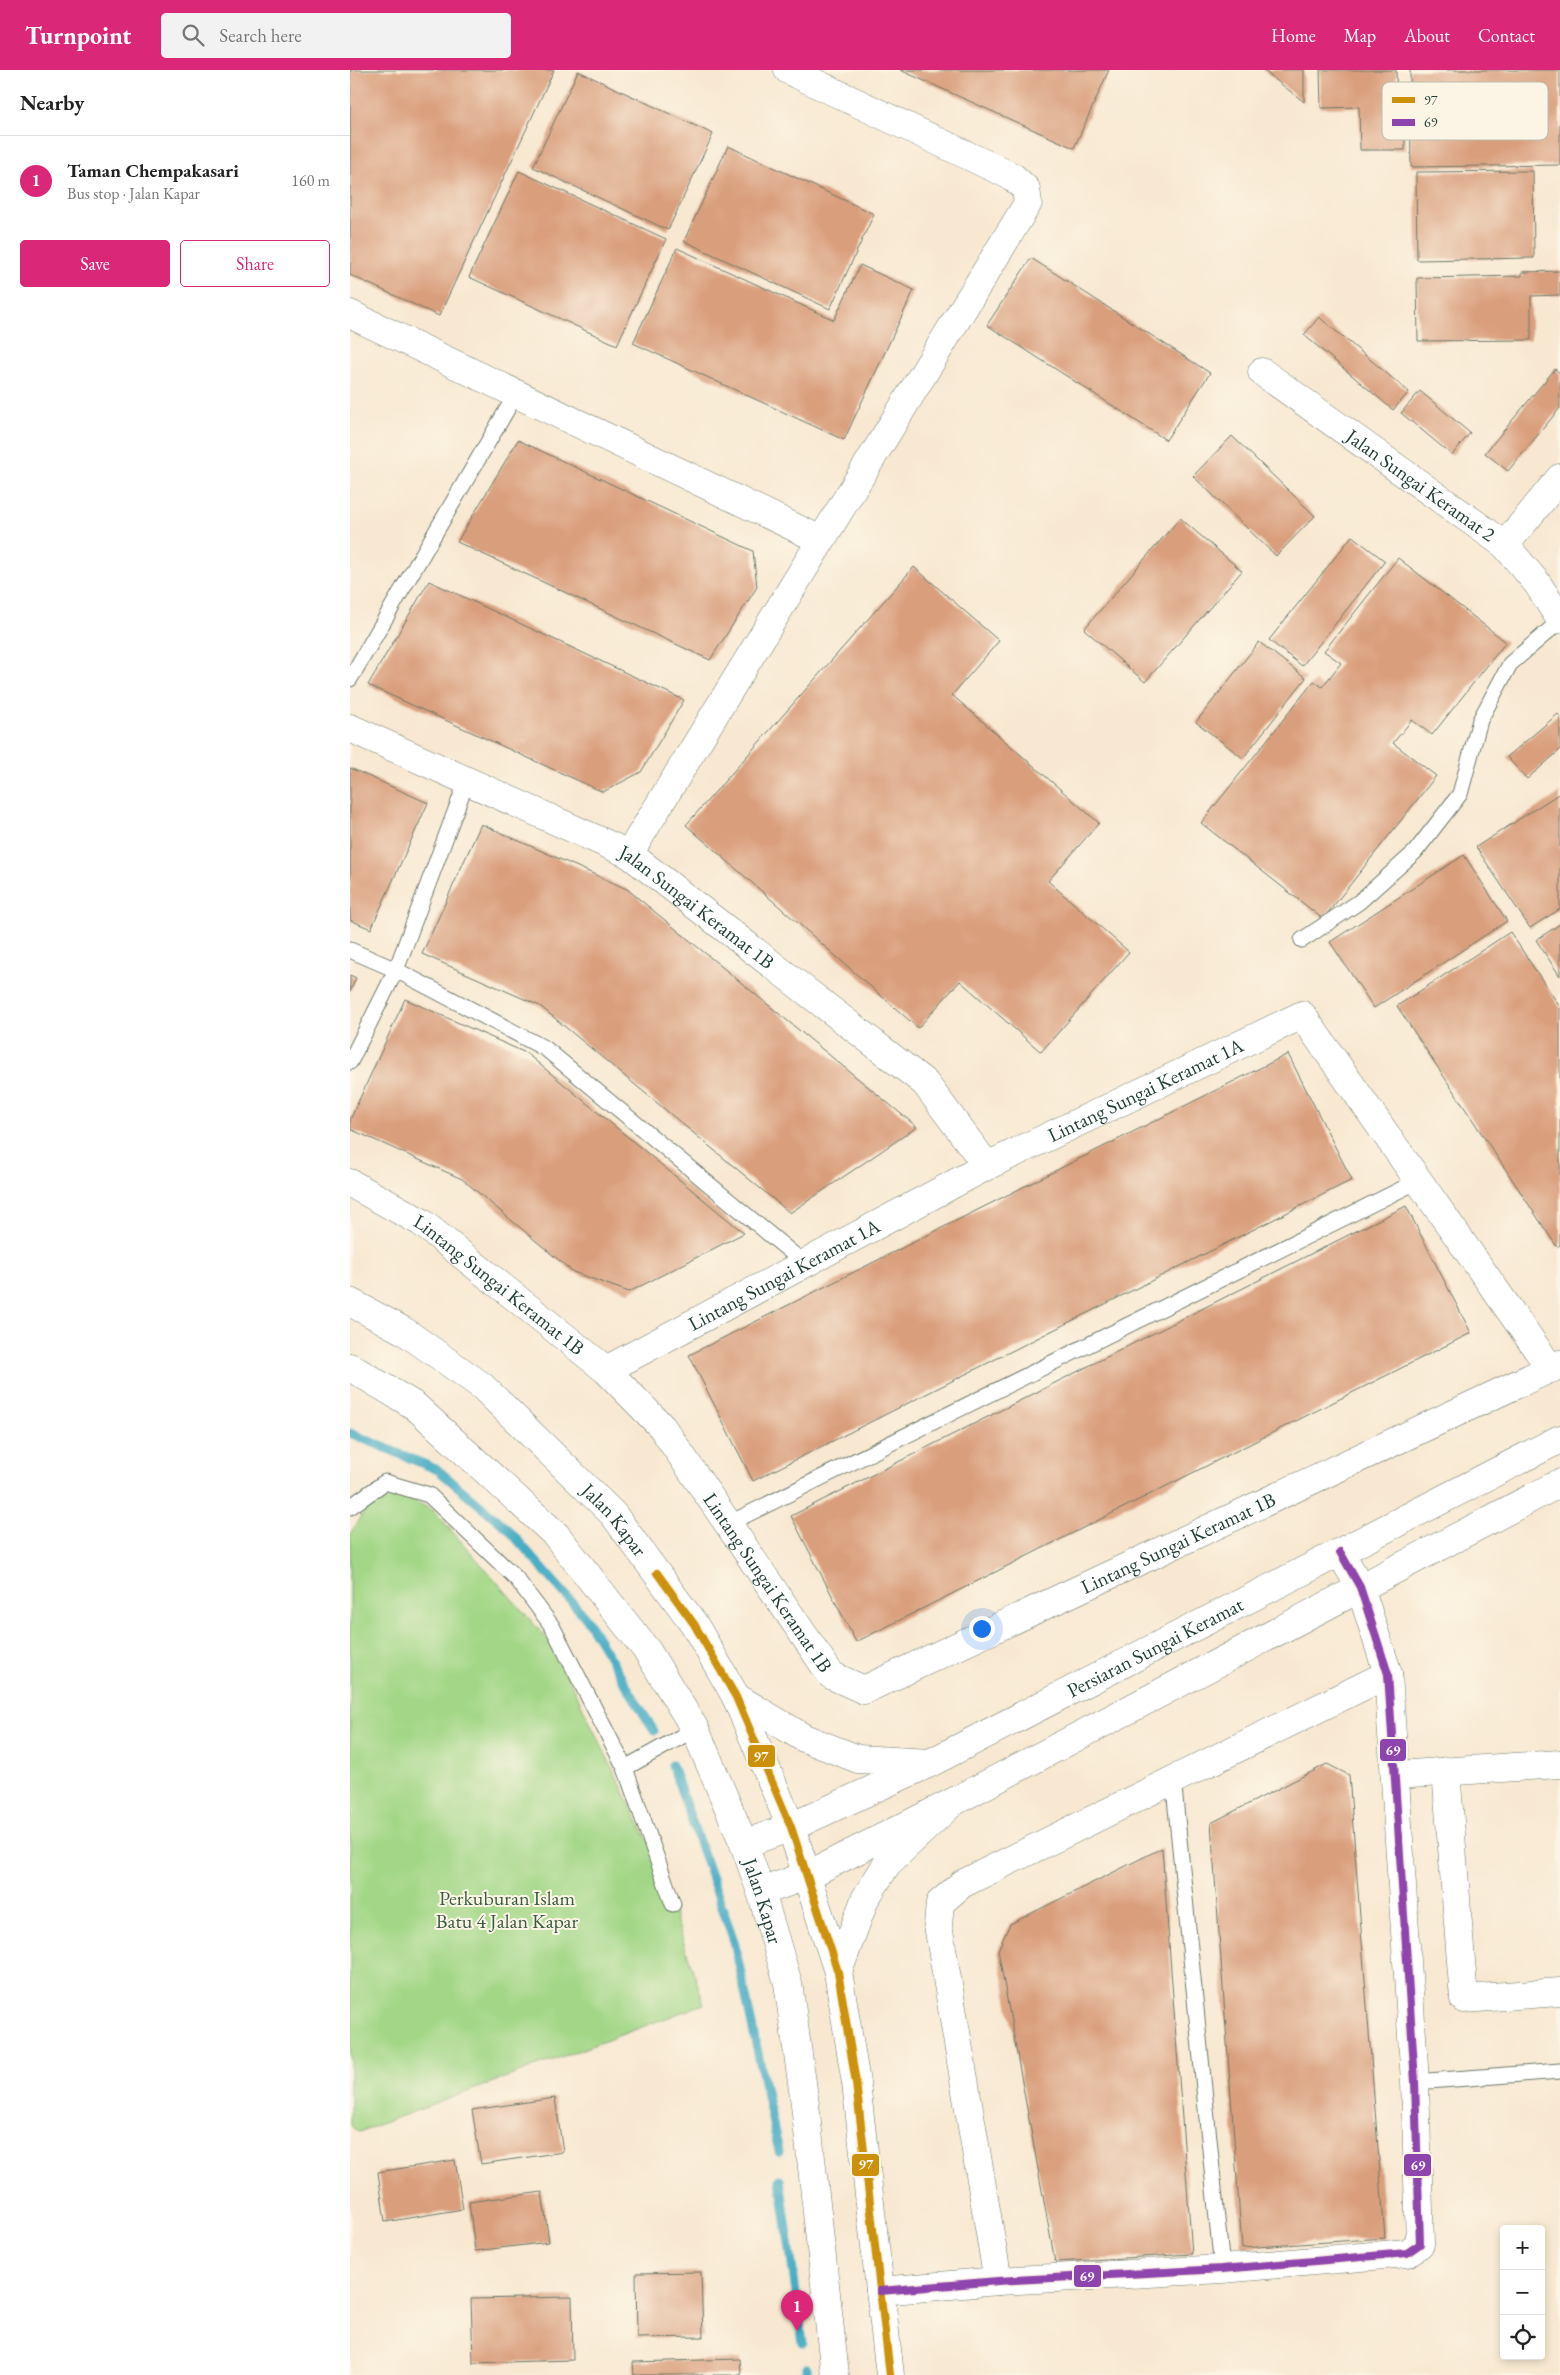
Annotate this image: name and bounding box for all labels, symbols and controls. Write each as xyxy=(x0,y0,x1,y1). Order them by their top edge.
search box xyxy=(161,13,511,58)
text: Turnpoint xyxy=(25,20,131,51)
icon: search xyxy=(179,21,207,49)
text: Search here xyxy=(219,23,302,48)
text: Home xyxy=(1271,24,1316,47)
text: Map xyxy=(1344,24,1376,47)
text: About xyxy=(1404,24,1450,47)
text: Contact xyxy=(1478,24,1535,47)
legend xyxy=(1382,82,1548,140)
text: Nearby xyxy=(20,89,84,116)
text: 97 xyxy=(1424,91,1438,109)
text: 69 xyxy=(1424,113,1438,131)
text: Taman Chempakasari xyxy=(67,158,239,183)
text: 1 xyxy=(32,170,40,191)
text: 160 m xyxy=(291,170,330,191)
text: Bus stop · Jalan Kapar xyxy=(67,183,200,204)
button: Save xyxy=(20,240,170,287)
button: Share xyxy=(180,240,330,287)
street label: Jalan Sungai Keramat 2 xyxy=(1339,422,1501,547)
street label: Jalan Sungai Keramat 1B xyxy=(614,838,780,975)
street label: Lintang Sungai Keramat 1A xyxy=(1043,1032,1248,1148)
street label: Lintang Sungai Keramat 1B xyxy=(409,1208,590,1361)
street label: Lintang Sungai Keramat 1A xyxy=(684,1213,885,1337)
street label: Jalan Kapar xyxy=(575,1476,653,1562)
street label: Lintang Sungai Keramat 1B xyxy=(1077,1486,1280,1600)
street label: Lintang Sungai Keramat 1B xyxy=(698,1488,838,1677)
street label: Persiaran Sungai Keramat xyxy=(1062,1591,1248,1703)
your location xyxy=(969,1616,995,1642)
line badge: 69 xyxy=(1379,1738,1407,1762)
text: 69 xyxy=(1386,1741,1401,1759)
line badge: 97 xyxy=(747,1744,776,1768)
text: 97 xyxy=(754,1747,769,1765)
street label: Jalan Kapar xyxy=(736,1853,789,1947)
park label: Perkuburan Islam Batu 4 Jalan Kapar xyxy=(436,1885,579,1934)
line badge: 97 xyxy=(851,2153,880,2177)
line badge: 69 xyxy=(1403,2153,1432,2177)
text: 97 xyxy=(859,2155,874,2173)
text: 69 xyxy=(1411,2156,1426,2174)
map controls xyxy=(1500,2225,1545,2360)
button: + xyxy=(1500,2225,1545,2270)
line badge: 69 xyxy=(1073,2264,1102,2288)
text: 69 xyxy=(1080,2267,1095,2285)
button: − xyxy=(1500,2270,1545,2315)
pin: 1 xyxy=(781,2290,813,2331)
button: locate xyxy=(1500,2315,1545,2360)

